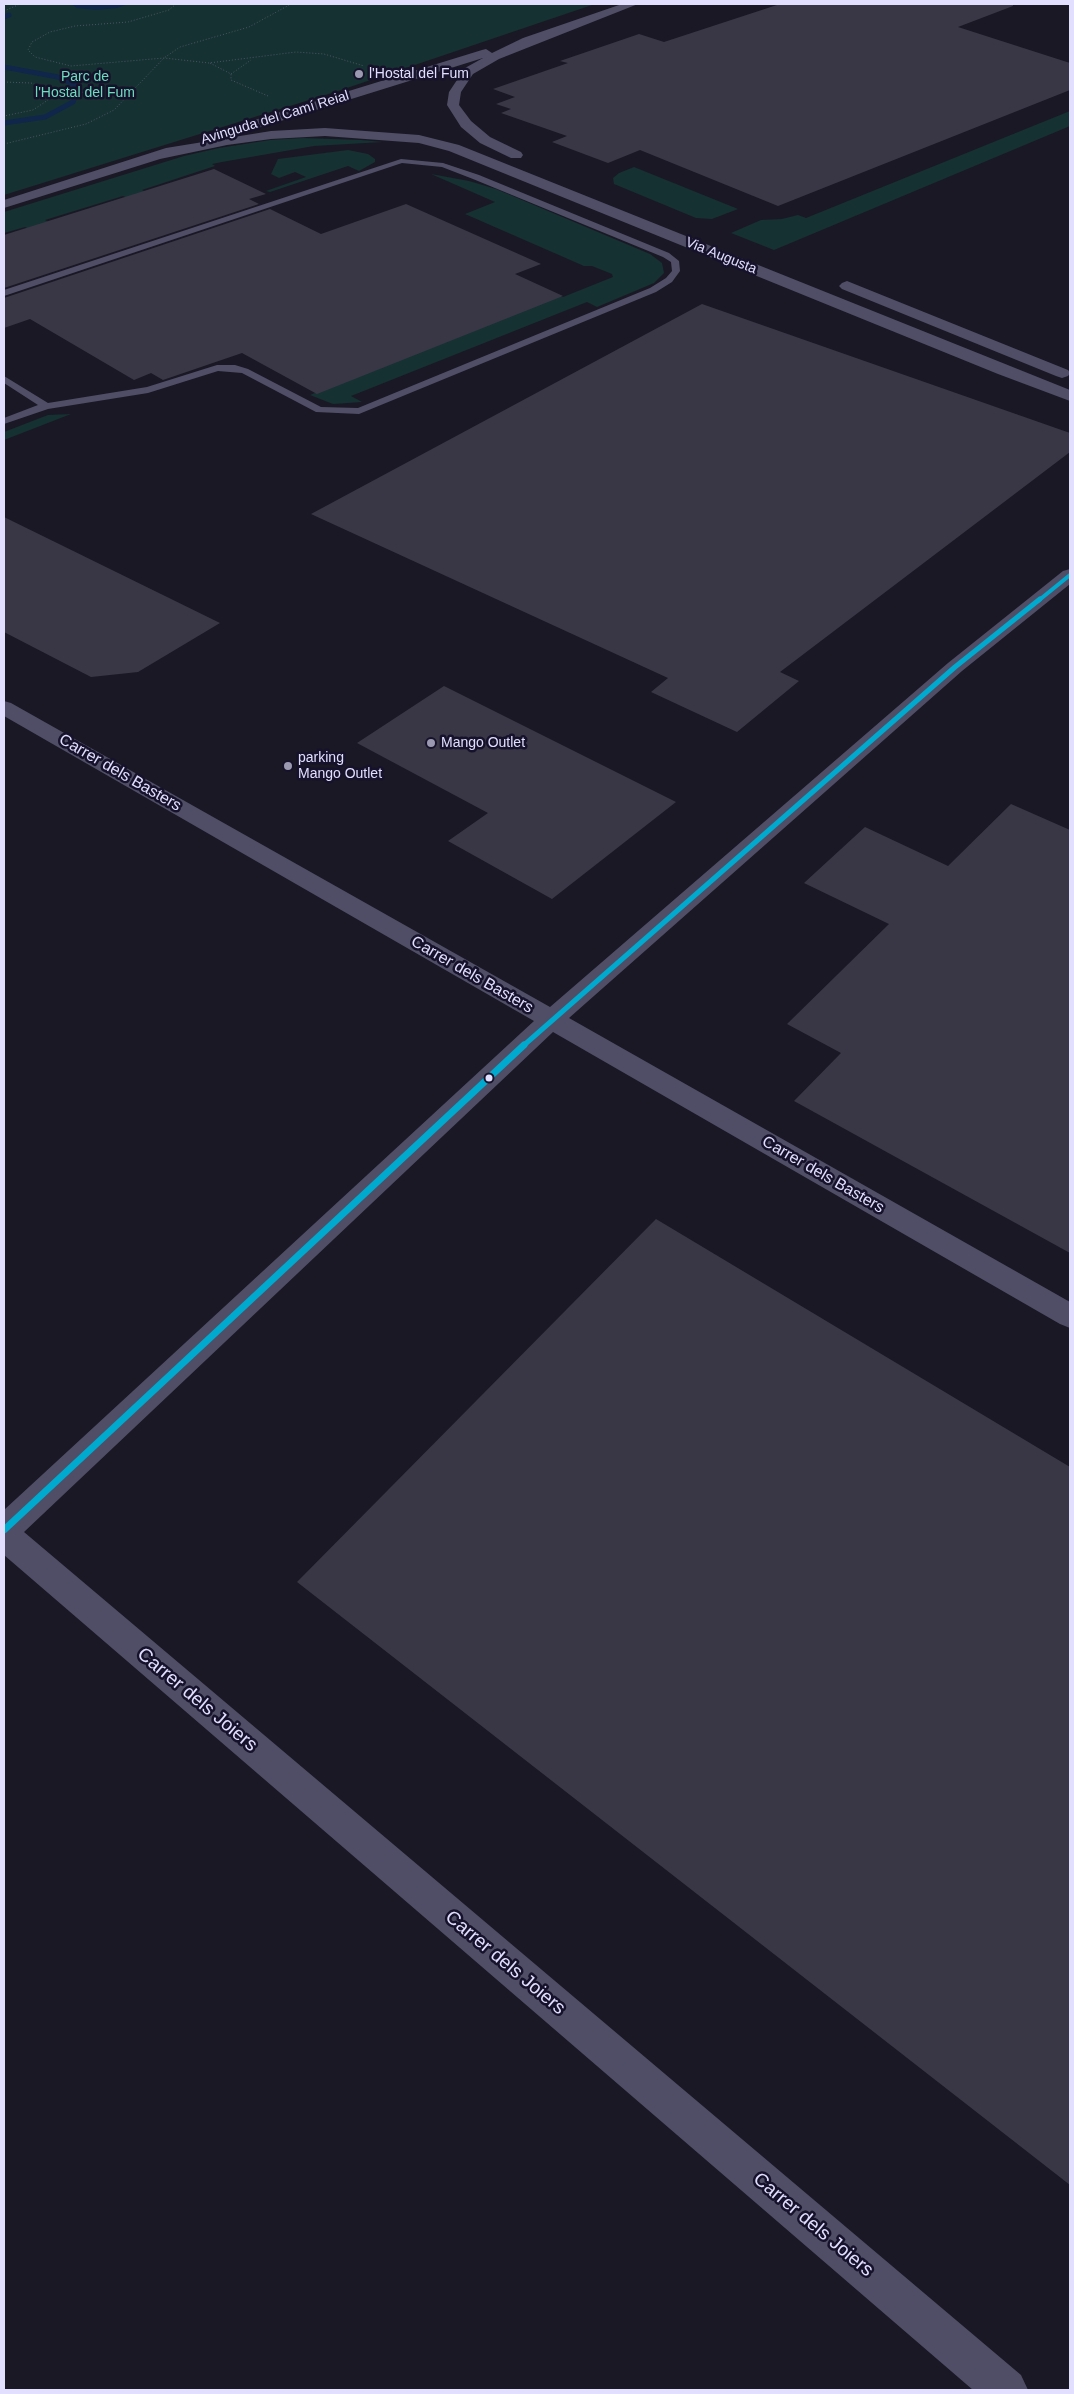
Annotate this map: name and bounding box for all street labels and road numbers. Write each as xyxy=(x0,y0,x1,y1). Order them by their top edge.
street label: Avinguda del Camí Reial xyxy=(199,87,351,149)
street label: Via Augusta xyxy=(683,234,759,278)
street label: Carrer dels Basters xyxy=(56,730,184,816)
street label: Carrer dels Basters xyxy=(408,932,536,1018)
street label: Carrer dels Basters xyxy=(759,1132,887,1218)
street label: Carrer dels Joiers xyxy=(132,1643,262,1757)
street label: Carrer dels Joiers xyxy=(440,1906,570,2020)
street label: Carrer dels Joiers xyxy=(748,2168,878,2282)

